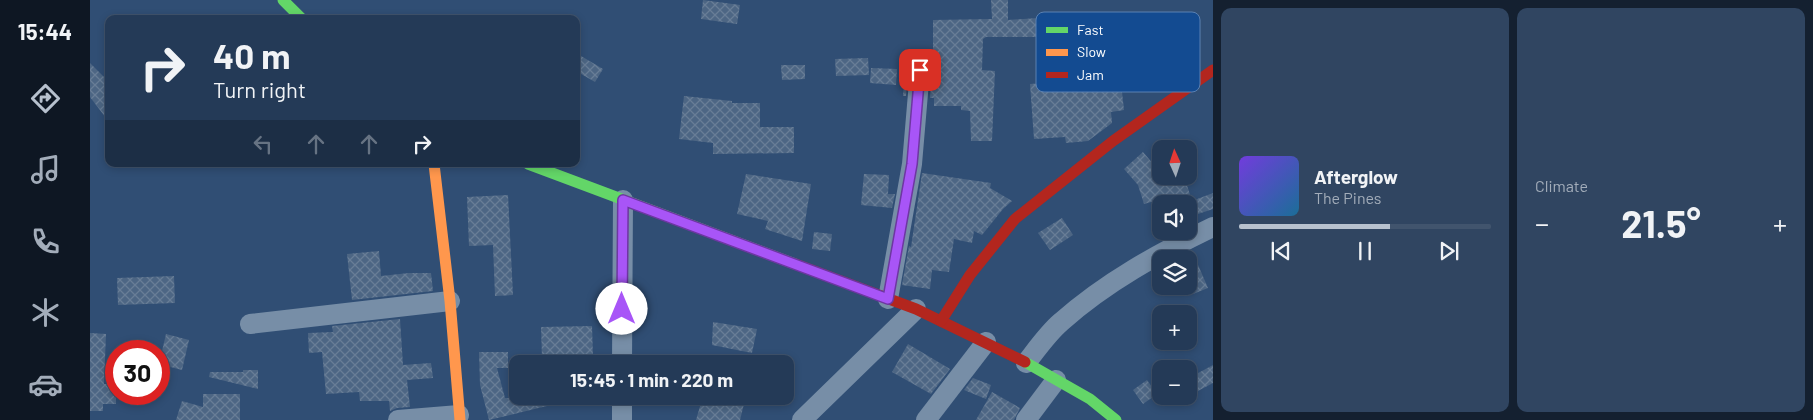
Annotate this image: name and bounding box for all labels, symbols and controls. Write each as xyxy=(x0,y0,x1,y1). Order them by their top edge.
legend xyxy=(1036,12,1200,92)
text: 15:44 xyxy=(18,18,72,44)
text: Fast xyxy=(1077,21,1103,38)
text: 40 m xyxy=(213,34,290,76)
icon: right xyxy=(130,35,195,100)
text: Slow xyxy=(1077,43,1106,60)
pin xyxy=(899,49,941,91)
icon: arrive xyxy=(906,56,934,84)
text: Jam xyxy=(1077,66,1104,83)
text: Turn right xyxy=(213,76,306,102)
icon: directions xyxy=(28,81,63,116)
icon: left xyxy=(249,130,277,158)
icon: ahead xyxy=(302,130,330,158)
icon: ahead xyxy=(355,130,383,158)
icon: right xyxy=(408,130,436,158)
north arrow xyxy=(1152,140,1198,185)
map controls xyxy=(1152,140,1197,405)
icon: music xyxy=(28,152,63,187)
text: Afterglow xyxy=(1314,165,1398,188)
text: Climate xyxy=(1535,176,1588,195)
text: The Pines xyxy=(1314,188,1382,207)
button: sound xyxy=(1152,195,1197,240)
text: 21.5° xyxy=(1621,200,1701,246)
text: − xyxy=(1535,206,1549,240)
text: + xyxy=(1773,206,1787,240)
icon: phone xyxy=(28,224,63,259)
icon: previous xyxy=(1267,237,1295,265)
icon: pause xyxy=(1351,237,1379,265)
icon: next xyxy=(1435,237,1463,265)
button: layers xyxy=(1152,250,1197,295)
position arrow xyxy=(595,282,647,334)
icon: climate xyxy=(28,295,63,330)
button: + xyxy=(1152,305,1197,350)
speed limit sign: 30 xyxy=(105,340,170,405)
button: − xyxy=(1152,360,1197,405)
icon: car xyxy=(28,367,63,402)
text: 15:45 · 1 min · 220 m xyxy=(570,368,733,391)

